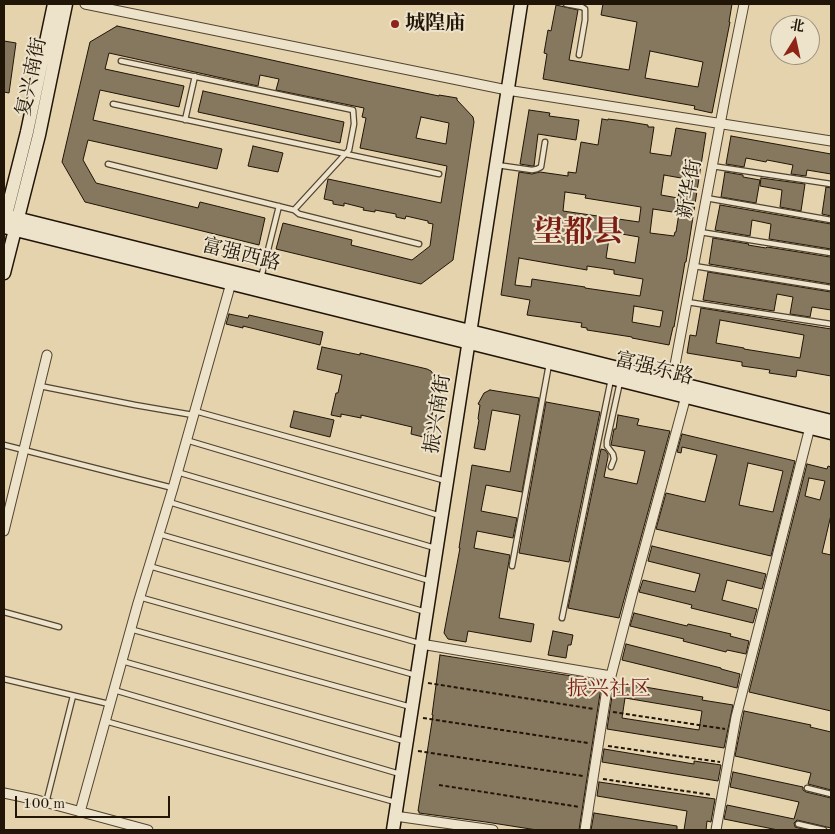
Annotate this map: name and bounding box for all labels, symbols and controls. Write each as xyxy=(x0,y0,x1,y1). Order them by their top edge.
place label: 城隍庙 xyxy=(405,12,465,36)
north arrow xyxy=(770,15,820,65)
marker: 城隍庙 xyxy=(389,18,401,30)
text: 北 xyxy=(789,18,806,34)
street label: 复兴南街 xyxy=(12,35,52,119)
street label: 新华街 xyxy=(673,157,707,221)
district label: 望都县 xyxy=(533,215,623,251)
street label: 富强西路 xyxy=(199,234,283,276)
street label: 富强东路 xyxy=(612,348,696,390)
street label: 振兴南街 xyxy=(420,373,456,455)
district label: 振兴社区 xyxy=(567,676,651,702)
scale bar xyxy=(18,786,172,818)
text: 100 m xyxy=(23,797,65,812)

